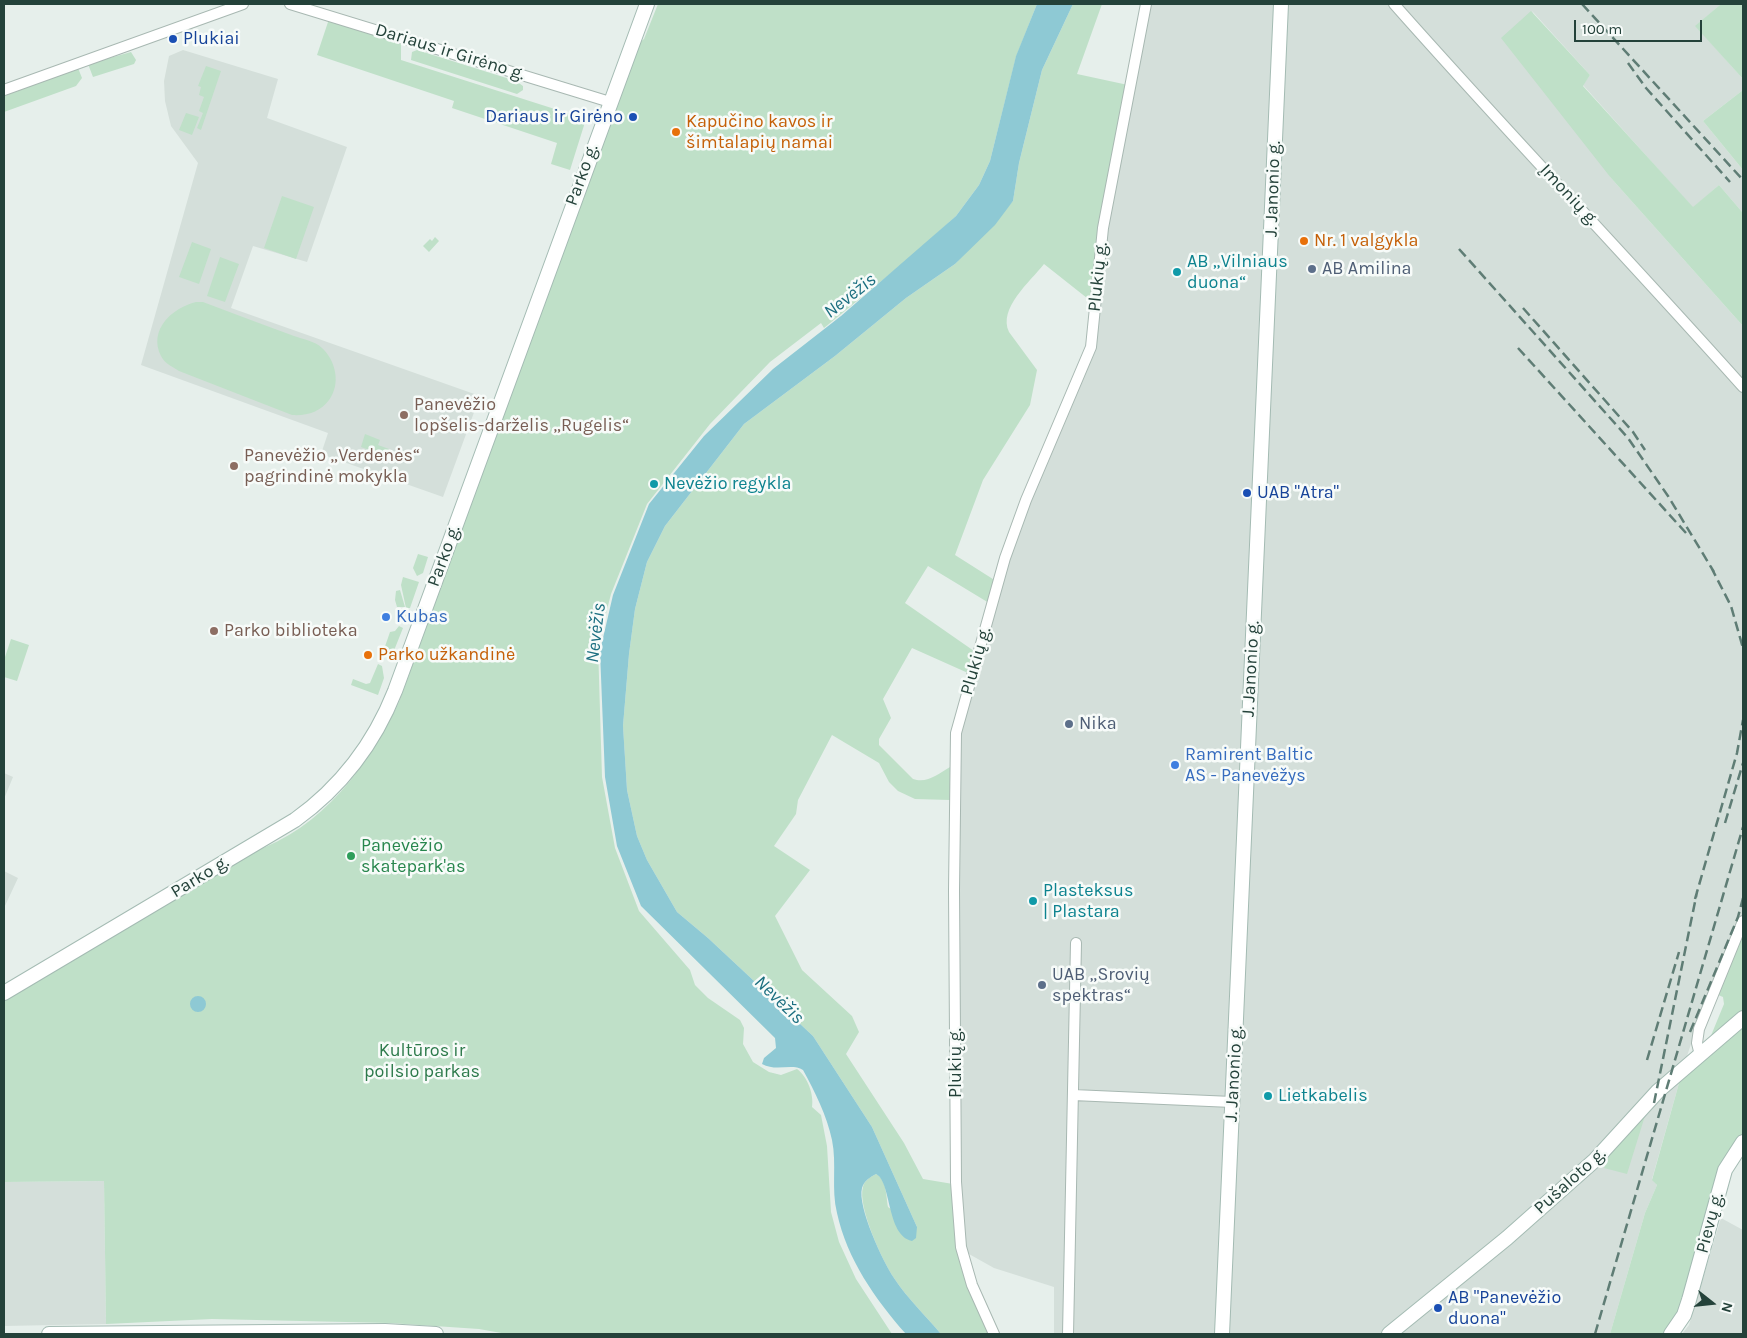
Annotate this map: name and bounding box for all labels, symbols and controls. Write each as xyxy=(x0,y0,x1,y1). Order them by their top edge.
scale bar xyxy=(1577,10,1704,42)
street label: Dariaus ir Girėno g. xyxy=(373,19,527,85)
text: 100 m xyxy=(1582,20,1622,38)
place label: Plukiai xyxy=(183,28,240,50)
marker: Plukiai xyxy=(167,33,179,45)
place label: Dariaus ir Girėno xyxy=(485,106,623,128)
marker: Dariaus ir Girėno xyxy=(627,111,639,123)
place label: Kapučino kavos ir šimtalapių namai xyxy=(686,111,833,154)
marker: Kapučino kavos ir šimtalapių namai xyxy=(670,126,682,138)
street label: J. Janonio g. xyxy=(1261,140,1285,238)
street label: Parko g. xyxy=(561,141,603,209)
street label: Įmonių g. xyxy=(1535,160,1603,230)
place label: Nr. 1 valgykla xyxy=(1314,230,1418,252)
marker: Nr. 1 valgykla xyxy=(1298,235,1310,247)
street label: Plukių g. xyxy=(1084,241,1112,313)
place label: AB „Vilniaus duona“ xyxy=(1187,251,1288,294)
place label: AB Amilina xyxy=(1322,258,1412,280)
marker: AB Amilina xyxy=(1306,263,1318,275)
marker: AB „Vilniaus duona“ xyxy=(1171,266,1183,278)
water label: Nevėžis xyxy=(819,269,881,323)
place label: Panevėžio lopšelis-darželis „Rugelis“ xyxy=(414,394,629,436)
marker: Panevėžio lopšelis-darželis „Rugelis“ xyxy=(398,409,410,421)
place label: Panevėžio „Verdenės“ pagrindinė mokykla xyxy=(244,445,420,488)
marker: Panevėžio „Verdenės“ pagrindinė mokykla xyxy=(228,460,240,472)
place label: Nevėžio regykla xyxy=(664,473,792,495)
marker: Nevėžio regykla xyxy=(648,478,660,490)
place label: UAB "Atra" xyxy=(1257,482,1339,504)
marker: UAB "Atra" xyxy=(1241,487,1253,499)
street label: Parko g. xyxy=(423,522,465,590)
water label: Nevėžis xyxy=(581,602,611,664)
place label: Kubas xyxy=(396,606,448,628)
marker: Kubas xyxy=(380,611,392,623)
place label: Parko biblioteka xyxy=(224,620,358,642)
street label: J. Janonio g. xyxy=(1238,620,1264,718)
street label: Plukių g. xyxy=(956,624,996,698)
marker: Parko biblioteka xyxy=(208,625,220,637)
place label: Parko užkandinė xyxy=(378,644,515,666)
marker: Parko užkandinė xyxy=(362,649,374,661)
place label: Nika xyxy=(1079,713,1117,735)
marker: Nika xyxy=(1063,718,1075,730)
place label: Ramirent Baltic AS - Panevėžys xyxy=(1185,744,1313,786)
marker: Ramirent Baltic AS - Panevėžys xyxy=(1169,759,1181,771)
place label: Panevėžio skatepark'as xyxy=(361,835,465,878)
marker: Panevėžio skatepark'as xyxy=(345,850,357,862)
street label: Parko g. xyxy=(167,851,233,903)
place label: Plasteksus | Plastara xyxy=(1043,880,1133,922)
marker: Plasteksus | Plastara xyxy=(1027,895,1039,907)
place label: UAB „Srovių spektras“ xyxy=(1052,964,1150,1006)
water label: Nevėžis xyxy=(749,971,809,1029)
marker: UAB „Srovių spektras“ xyxy=(1036,979,1048,991)
street label: J. Janonio g. xyxy=(1221,1025,1247,1123)
street label: Plukių g. xyxy=(945,1028,967,1098)
park label: Kultūros ir poilsio parkas xyxy=(364,1040,480,1082)
place label: Lietkabelis xyxy=(1278,1085,1368,1107)
marker: Lietkabelis xyxy=(1262,1090,1274,1102)
street label: Pušaloto g. xyxy=(1530,1143,1610,1219)
street label: Pievų g. xyxy=(1692,1190,1728,1256)
north arrow xyxy=(1687,1278,1737,1328)
place label: AB "Panevėžio duona" xyxy=(1448,1287,1561,1330)
text: N xyxy=(1717,1300,1736,1314)
marker: AB "Panevėžio duona" xyxy=(1432,1302,1444,1314)

